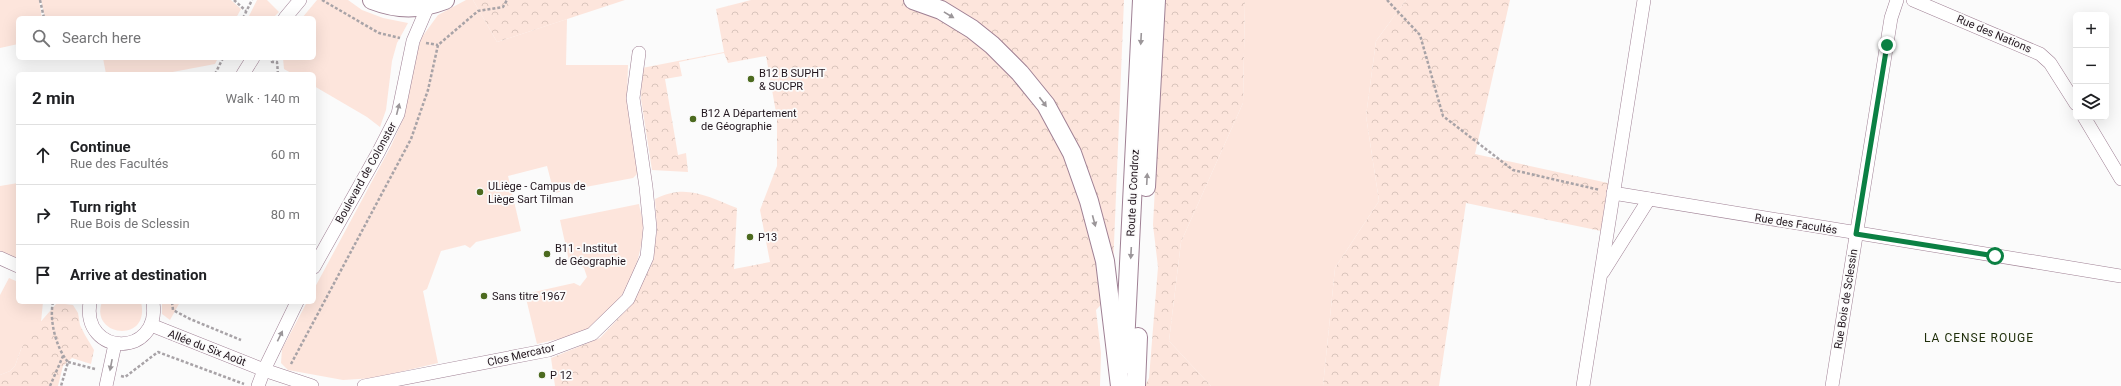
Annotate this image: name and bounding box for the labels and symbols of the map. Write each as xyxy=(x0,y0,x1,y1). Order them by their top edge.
one-way arrow xyxy=(944,11,954,19)
street label: Rue des Nations xyxy=(1955,12,2034,56)
one-way arrow xyxy=(1137,33,1144,45)
route end xyxy=(1878,36,1896,54)
place label: B12 B SUPHT & SUCPR xyxy=(759,67,826,93)
marker: B12 B SUPHT & SUCPR xyxy=(746,74,756,84)
one-way arrow xyxy=(1039,97,1048,108)
one-way arrow xyxy=(396,103,402,115)
place label: B12 A Département de Géographie xyxy=(701,107,797,133)
marker: B12 A Département de Géographie xyxy=(688,114,698,124)
street label: Boulevard de Colonster xyxy=(333,120,399,226)
street label: Route du Condroz xyxy=(1124,149,1142,237)
one-way arrow xyxy=(1143,173,1150,185)
place label: ULiège - Campus de Liège Sart Tilman xyxy=(488,180,586,206)
marker: ULiège - Campus de Liège Sart Tilman xyxy=(475,187,485,197)
street label: Rue des Facultés xyxy=(1754,211,1838,237)
one-way arrow xyxy=(1092,215,1098,227)
place label: P13 xyxy=(758,231,777,244)
marker: P13 xyxy=(745,232,755,242)
place label: B11 - Institut de Géographie xyxy=(555,242,626,268)
one-way arrow xyxy=(1127,247,1134,259)
route start xyxy=(1986,247,2004,265)
street label: Rue Bois de Sclessin xyxy=(1832,248,1860,350)
marker: B11 - Institut de Géographie xyxy=(542,249,552,259)
place label: Sans titre 1967 xyxy=(492,290,566,303)
marker: Sans titre 1967 xyxy=(479,291,489,301)
street label: Allée du Six Août xyxy=(166,327,248,369)
one-way arrow xyxy=(277,330,283,342)
district label: LA CENSE ROUGE xyxy=(1924,331,2034,345)
street label: Clos Mercator xyxy=(486,341,556,369)
one-way arrow xyxy=(108,359,114,371)
place label: P 12 xyxy=(550,369,572,382)
marker: P 12 xyxy=(537,370,547,380)

